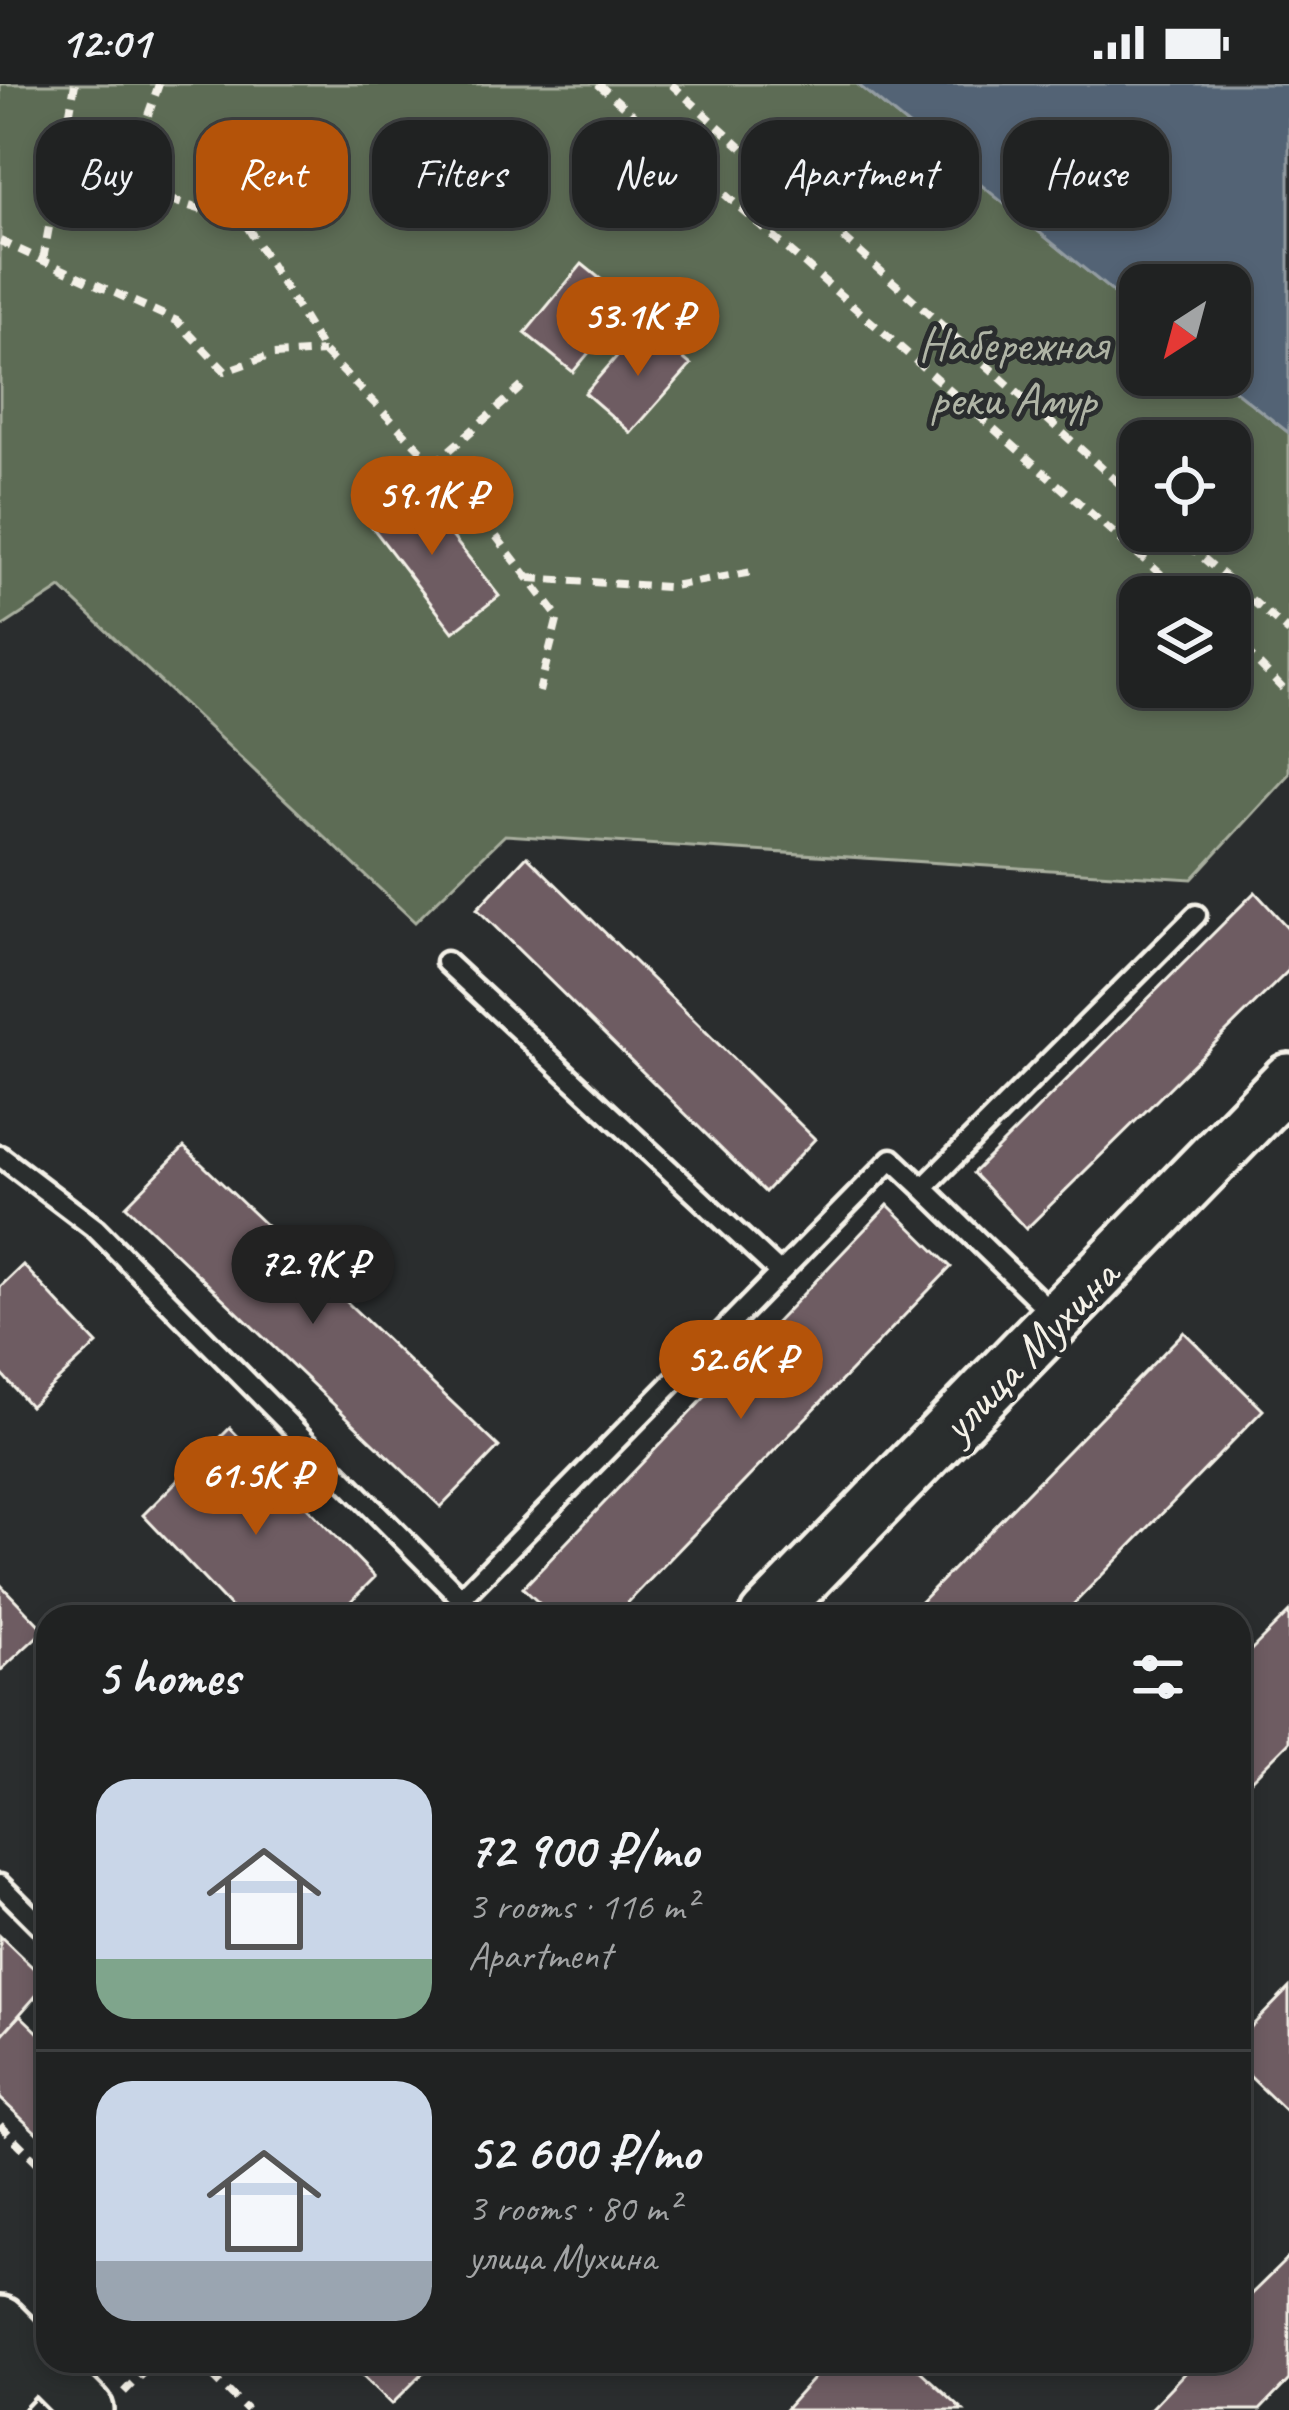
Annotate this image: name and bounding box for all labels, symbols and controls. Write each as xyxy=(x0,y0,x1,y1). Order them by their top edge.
text: 12:01 xyxy=(60,14,150,71)
chip: Buy xyxy=(36,120,172,228)
chip: Rent xyxy=(196,120,348,228)
chip: Filters xyxy=(372,120,548,228)
chip: New xyxy=(572,120,717,228)
chip: Apartment xyxy=(741,120,979,228)
chip: House xyxy=(1003,120,1169,228)
north arrow xyxy=(1119,264,1251,396)
map controls xyxy=(1119,264,1251,708)
pin: 53.1K ₽ xyxy=(527,277,749,379)
text: 53.1K ₽ xyxy=(583,291,693,340)
park label: Набережная реки Амур xyxy=(918,314,1111,429)
button: locate xyxy=(1119,420,1251,552)
pin: 59.1K ₽ xyxy=(321,456,543,558)
text: 59.1K ₽ xyxy=(378,470,486,519)
button: layers xyxy=(1119,576,1251,708)
pin: 72.9K ₽ xyxy=(202,1225,424,1327)
text: 72.9K ₽ xyxy=(258,1239,368,1288)
street label: улица Мухина xyxy=(925,1243,1134,1456)
pin: 52.6K ₽ xyxy=(630,1320,852,1422)
text: 52.6K ₽ xyxy=(686,1334,796,1383)
pin: 61.5K ₽ xyxy=(145,1436,367,1538)
text: 61.5K ₽ xyxy=(201,1450,311,1499)
icon: filters xyxy=(1125,1644,1191,1710)
text: 5 homes xyxy=(96,1645,239,1709)
text: 72 900 ₽/mo xyxy=(468,1818,698,1882)
icon: home xyxy=(192,1827,336,1971)
text: 3 rooms · 116 m² xyxy=(468,1882,696,1931)
text: Apartment xyxy=(468,1931,611,1980)
text: 52 600 ₽/mo xyxy=(468,2120,699,2184)
icon: home xyxy=(192,2129,336,2273)
text: 3 rooms · 80 m² xyxy=(468,2184,679,2233)
text: улица Мухина xyxy=(468,2233,656,2282)

